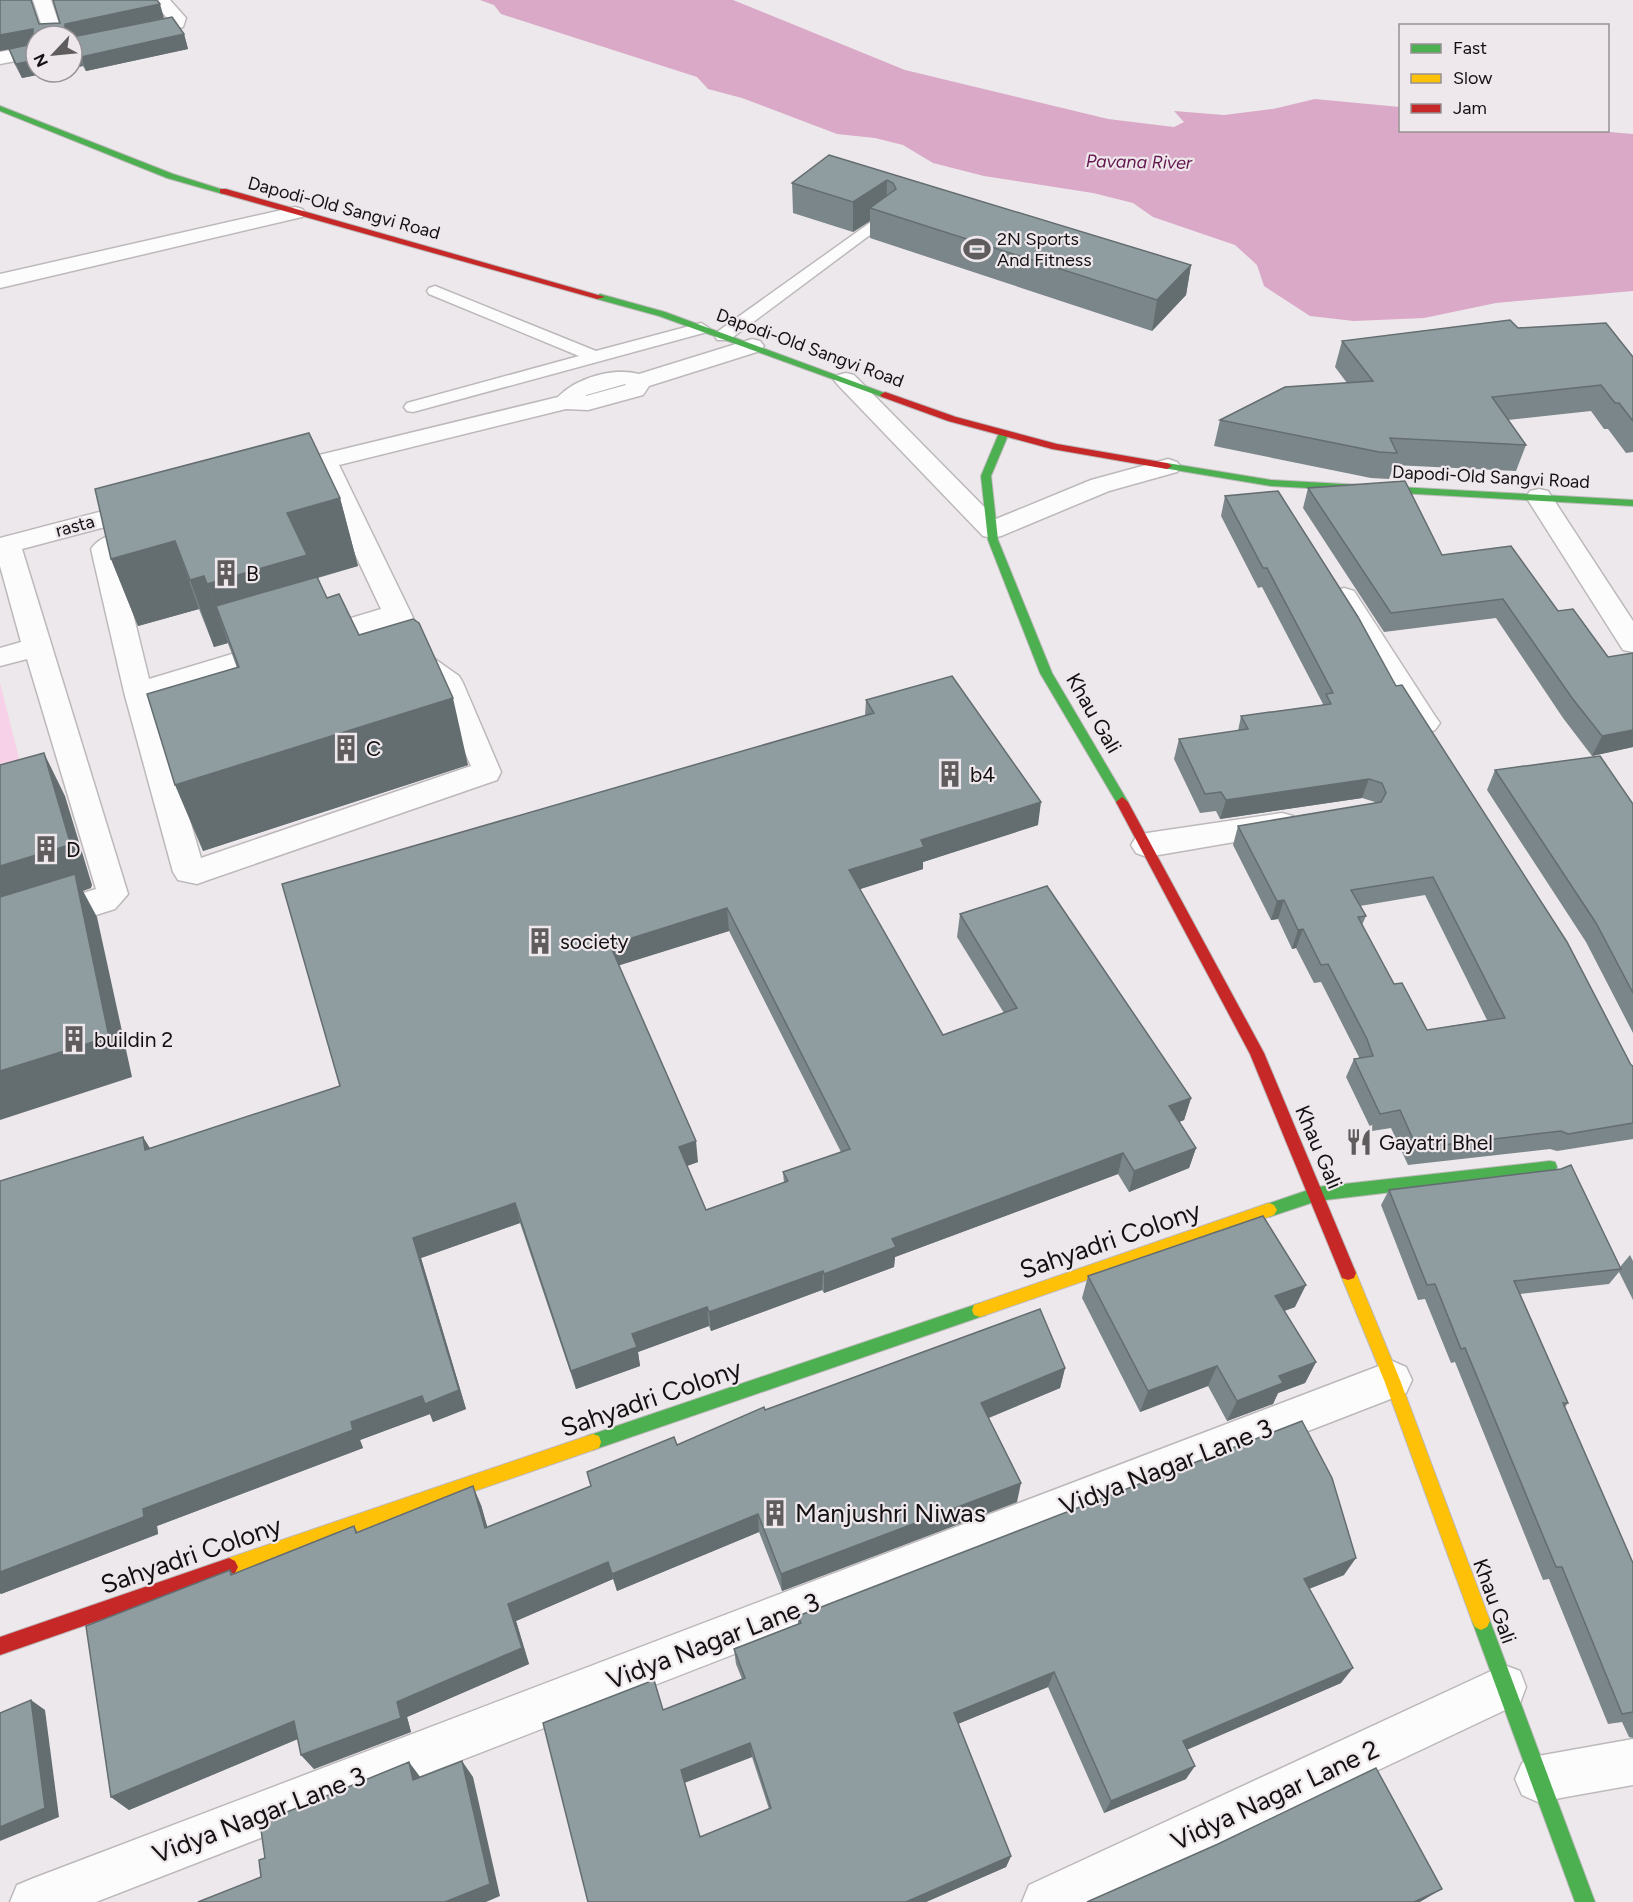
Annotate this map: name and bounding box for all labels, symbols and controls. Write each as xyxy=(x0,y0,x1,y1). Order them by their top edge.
north arrow xyxy=(24,24,84,84)
legend xyxy=(1399,24,1609,132)
text: Fast xyxy=(1453,37,1487,59)
text: N xyxy=(30,51,52,70)
text: Slow xyxy=(1453,67,1492,89)
text: Jam xyxy=(1453,97,1487,119)
water label: Pavana River xyxy=(1086,150,1193,174)
street label: Dapodi-Old Sangvi Road xyxy=(245,172,443,244)
place label: 2N Sports And Fitness xyxy=(997,228,1092,271)
sports icon: 2N Sports And Fitness xyxy=(962,234,992,264)
street label: Dapodi-Old Sangvi Road xyxy=(713,304,907,392)
street label: Dapodi-Old Sangvi Road xyxy=(1392,461,1590,493)
street label: rasta xyxy=(53,510,97,542)
building icon: B xyxy=(211,558,241,588)
place label: B xyxy=(246,561,259,586)
street label: Khau Gali xyxy=(1061,669,1127,757)
building icon: C xyxy=(331,733,361,763)
place label: C xyxy=(366,736,381,761)
building icon: b4 xyxy=(935,759,965,789)
place label: b4 xyxy=(970,762,995,787)
building icon: D xyxy=(31,834,61,864)
place label: D xyxy=(66,837,80,862)
building icon: society xyxy=(525,926,555,956)
place label: society xyxy=(560,929,629,954)
building icon: buildin 2 xyxy=(59,1024,89,1054)
place label: buildin 2 xyxy=(94,1027,173,1052)
street label: Khau Gali xyxy=(1290,1101,1348,1193)
restaurant icon: Gayatri Bhel xyxy=(1344,1127,1374,1157)
place label: Gayatri Bhel xyxy=(1379,1130,1493,1155)
street label: Sahyadri Colony xyxy=(1015,1194,1205,1286)
street label: Sahyadri Colony xyxy=(556,1352,746,1444)
street label: Vidya Nagar Lane 3 xyxy=(1055,1412,1277,1522)
place label: Manjushri Niwas xyxy=(795,1497,986,1529)
building icon: Manjushri Niwas xyxy=(760,1498,790,1528)
street label: Sahyadri Colony xyxy=(96,1509,286,1601)
street label: Khau Gali xyxy=(1468,1555,1522,1647)
street label: Vidya Nagar Lane 3 xyxy=(602,1586,824,1696)
street label: Vidya Nagar Lane 2 xyxy=(1166,1733,1384,1857)
street label: Vidya Nagar Lane 3 xyxy=(148,1760,370,1870)

